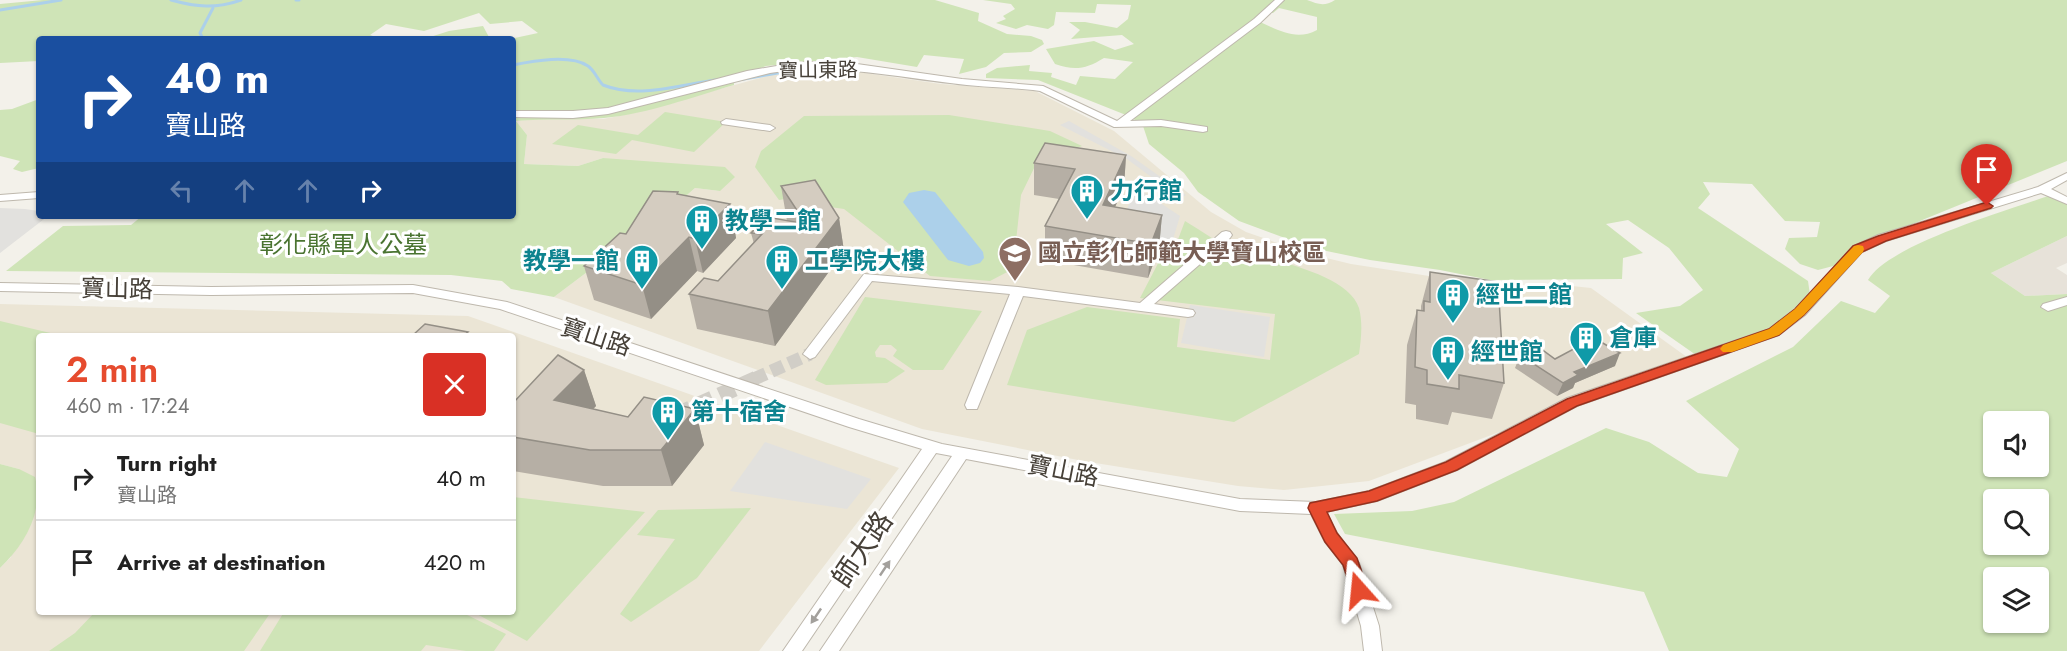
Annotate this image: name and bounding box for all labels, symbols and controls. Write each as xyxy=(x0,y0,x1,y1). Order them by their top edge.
text: 40 m xyxy=(165,48,269,109)
street label: 寶山東路 xyxy=(778,55,858,86)
icon: right xyxy=(66,60,144,138)
text: 寶山路 xyxy=(165,106,246,145)
pin xyxy=(1961,144,2012,206)
icon: arrive xyxy=(1970,153,2003,186)
building icon: 力行館 xyxy=(1069,173,1105,220)
place label: 力行館 xyxy=(1110,173,1182,208)
icon: left xyxy=(165,174,198,207)
icon: ahead xyxy=(228,174,261,207)
icon: ahead xyxy=(291,174,324,207)
icon: right xyxy=(354,174,387,207)
building icon: 教學二館 xyxy=(684,203,720,250)
place label: 教學二館 xyxy=(725,203,821,238)
park label: 彰化縣軍人公墓 xyxy=(259,227,427,262)
school or university icon: 國立彰化師範大學寶山校區 xyxy=(997,235,1033,282)
place label: 國立彰化師範大學寶山校區 xyxy=(1038,235,1326,270)
place label: 教學一館 xyxy=(523,243,619,278)
building icon: 教學一館 xyxy=(624,243,660,290)
building icon: 工學院大樓 xyxy=(764,243,800,290)
place label: 工學院大樓 xyxy=(805,243,925,278)
street label: 寶山路 xyxy=(81,270,153,307)
building icon: 經世二館 xyxy=(1435,277,1471,324)
place label: 經世二館 xyxy=(1476,277,1572,312)
street label: 寶山路 xyxy=(557,309,636,364)
building icon: 倉庫 xyxy=(1568,320,1604,367)
place label: 倉庫 xyxy=(1609,320,1657,355)
building icon: 經世館 xyxy=(1430,334,1466,381)
place label: 經世館 xyxy=(1471,334,1543,369)
text: 2 min xyxy=(66,343,158,395)
button: close xyxy=(423,353,486,416)
text: 460 m · 17:24 xyxy=(66,392,189,421)
building icon: 第十宿舍 xyxy=(650,394,686,441)
place label: 第十宿舍 xyxy=(691,394,787,429)
map controls xyxy=(1983,411,2049,633)
button: sound xyxy=(1983,411,2049,477)
street label: 寶山路 xyxy=(1024,446,1102,495)
text: Turn right xyxy=(117,447,217,479)
icon: right xyxy=(66,462,99,495)
text: 40 m xyxy=(436,462,486,494)
text: 寶山路 xyxy=(117,481,177,510)
button: search xyxy=(1983,489,2049,555)
street label: 師大路 xyxy=(822,503,903,596)
icon: arrive xyxy=(66,546,99,579)
text: Arrive at destination xyxy=(117,546,326,578)
text: 420 m xyxy=(424,546,486,578)
position arrow xyxy=(1327,558,1391,622)
one-way arrow xyxy=(879,560,891,576)
button: layers xyxy=(1983,567,2049,633)
one-way arrow xyxy=(810,607,822,623)

